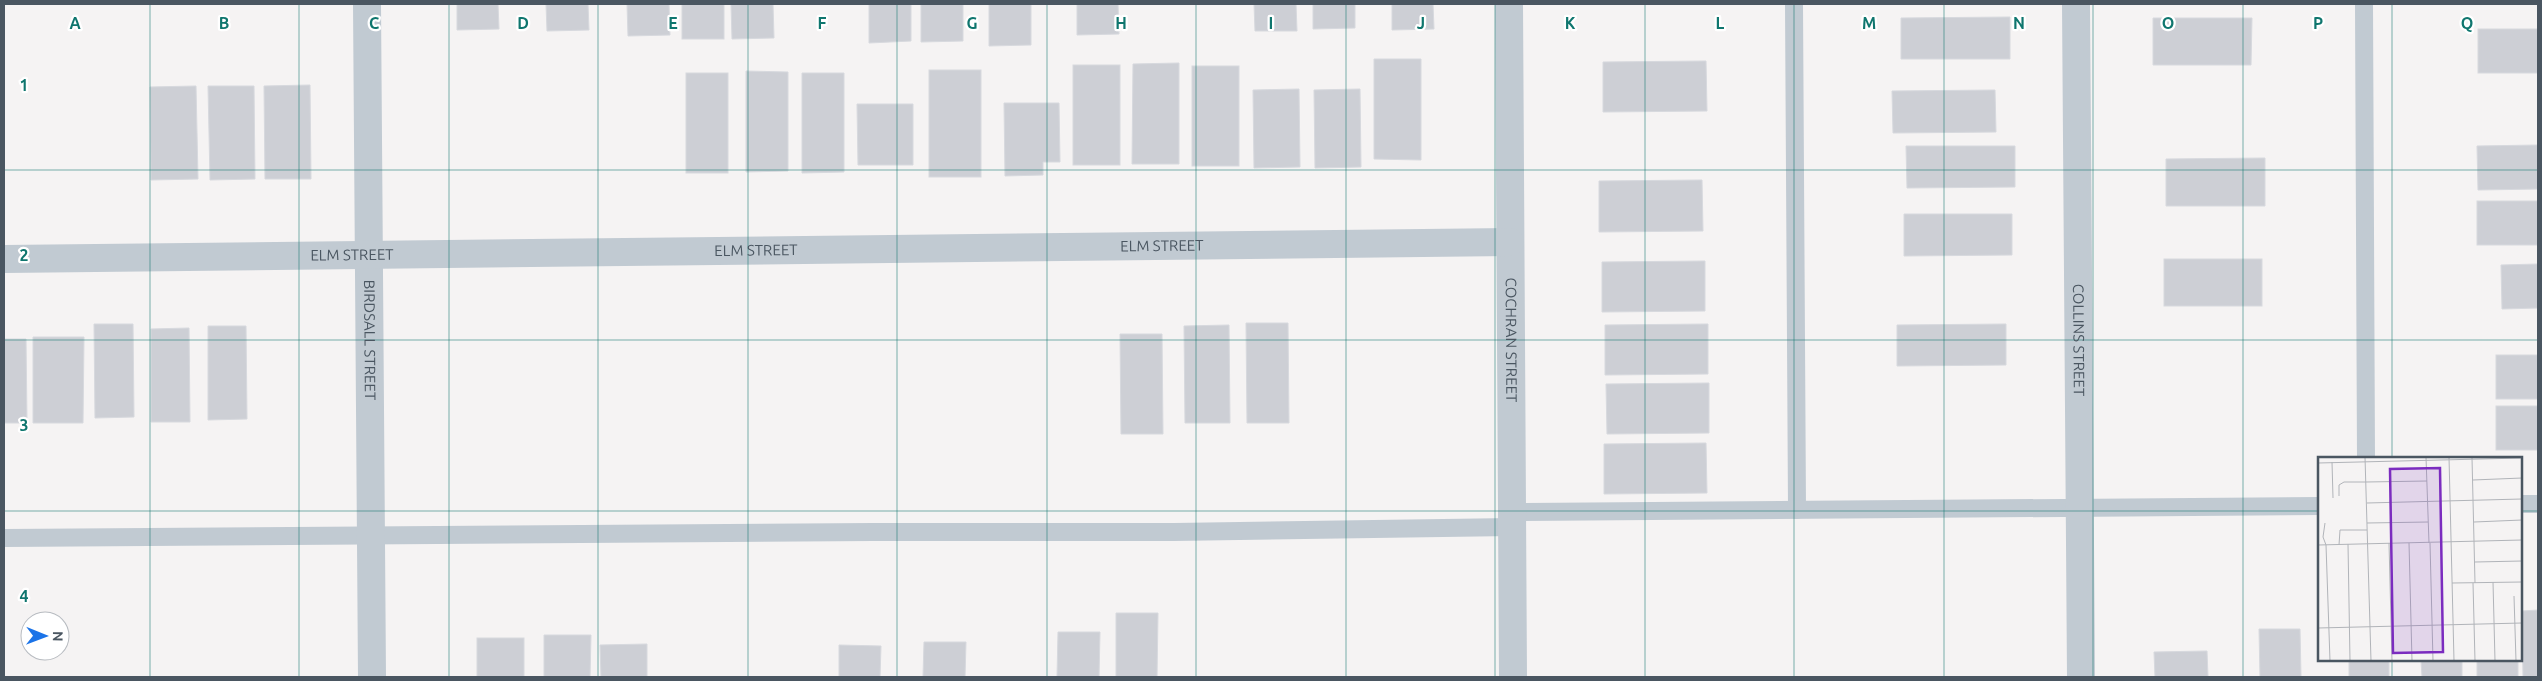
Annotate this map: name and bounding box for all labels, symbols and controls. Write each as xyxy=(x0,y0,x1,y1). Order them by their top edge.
text: A xyxy=(69,14,81,32)
text: B xyxy=(219,14,229,32)
text: C xyxy=(369,14,379,32)
text: D xyxy=(517,14,529,32)
text: E xyxy=(668,14,678,32)
text: F xyxy=(818,14,827,32)
text: G xyxy=(966,14,978,32)
text: H xyxy=(1115,14,1127,32)
text: I xyxy=(1269,14,1273,32)
text: J xyxy=(1417,14,1425,32)
text: K xyxy=(1565,14,1576,32)
text: L xyxy=(1716,14,1725,32)
text: M xyxy=(1862,14,1876,32)
text: N xyxy=(2013,14,2025,32)
text: O xyxy=(2162,14,2174,32)
text: P xyxy=(2313,14,2323,32)
text: Q xyxy=(2461,14,2473,32)
text: 1 xyxy=(19,76,29,94)
street label: ELM STREET xyxy=(1120,236,1204,254)
street label: ELM STREET xyxy=(714,241,798,259)
text: 2 xyxy=(19,246,29,264)
street label: ELM STREET xyxy=(310,246,394,264)
street label: COCHRAN STREET xyxy=(1503,278,1520,403)
street label: BIRDSALL STREET xyxy=(361,280,379,401)
street label: COLLINS STREET xyxy=(2070,284,2088,397)
text: 3 xyxy=(19,416,29,434)
inset map xyxy=(2318,457,2522,661)
text: 4 xyxy=(19,587,29,605)
north arrow xyxy=(20,611,70,661)
text: N xyxy=(50,631,66,642)

